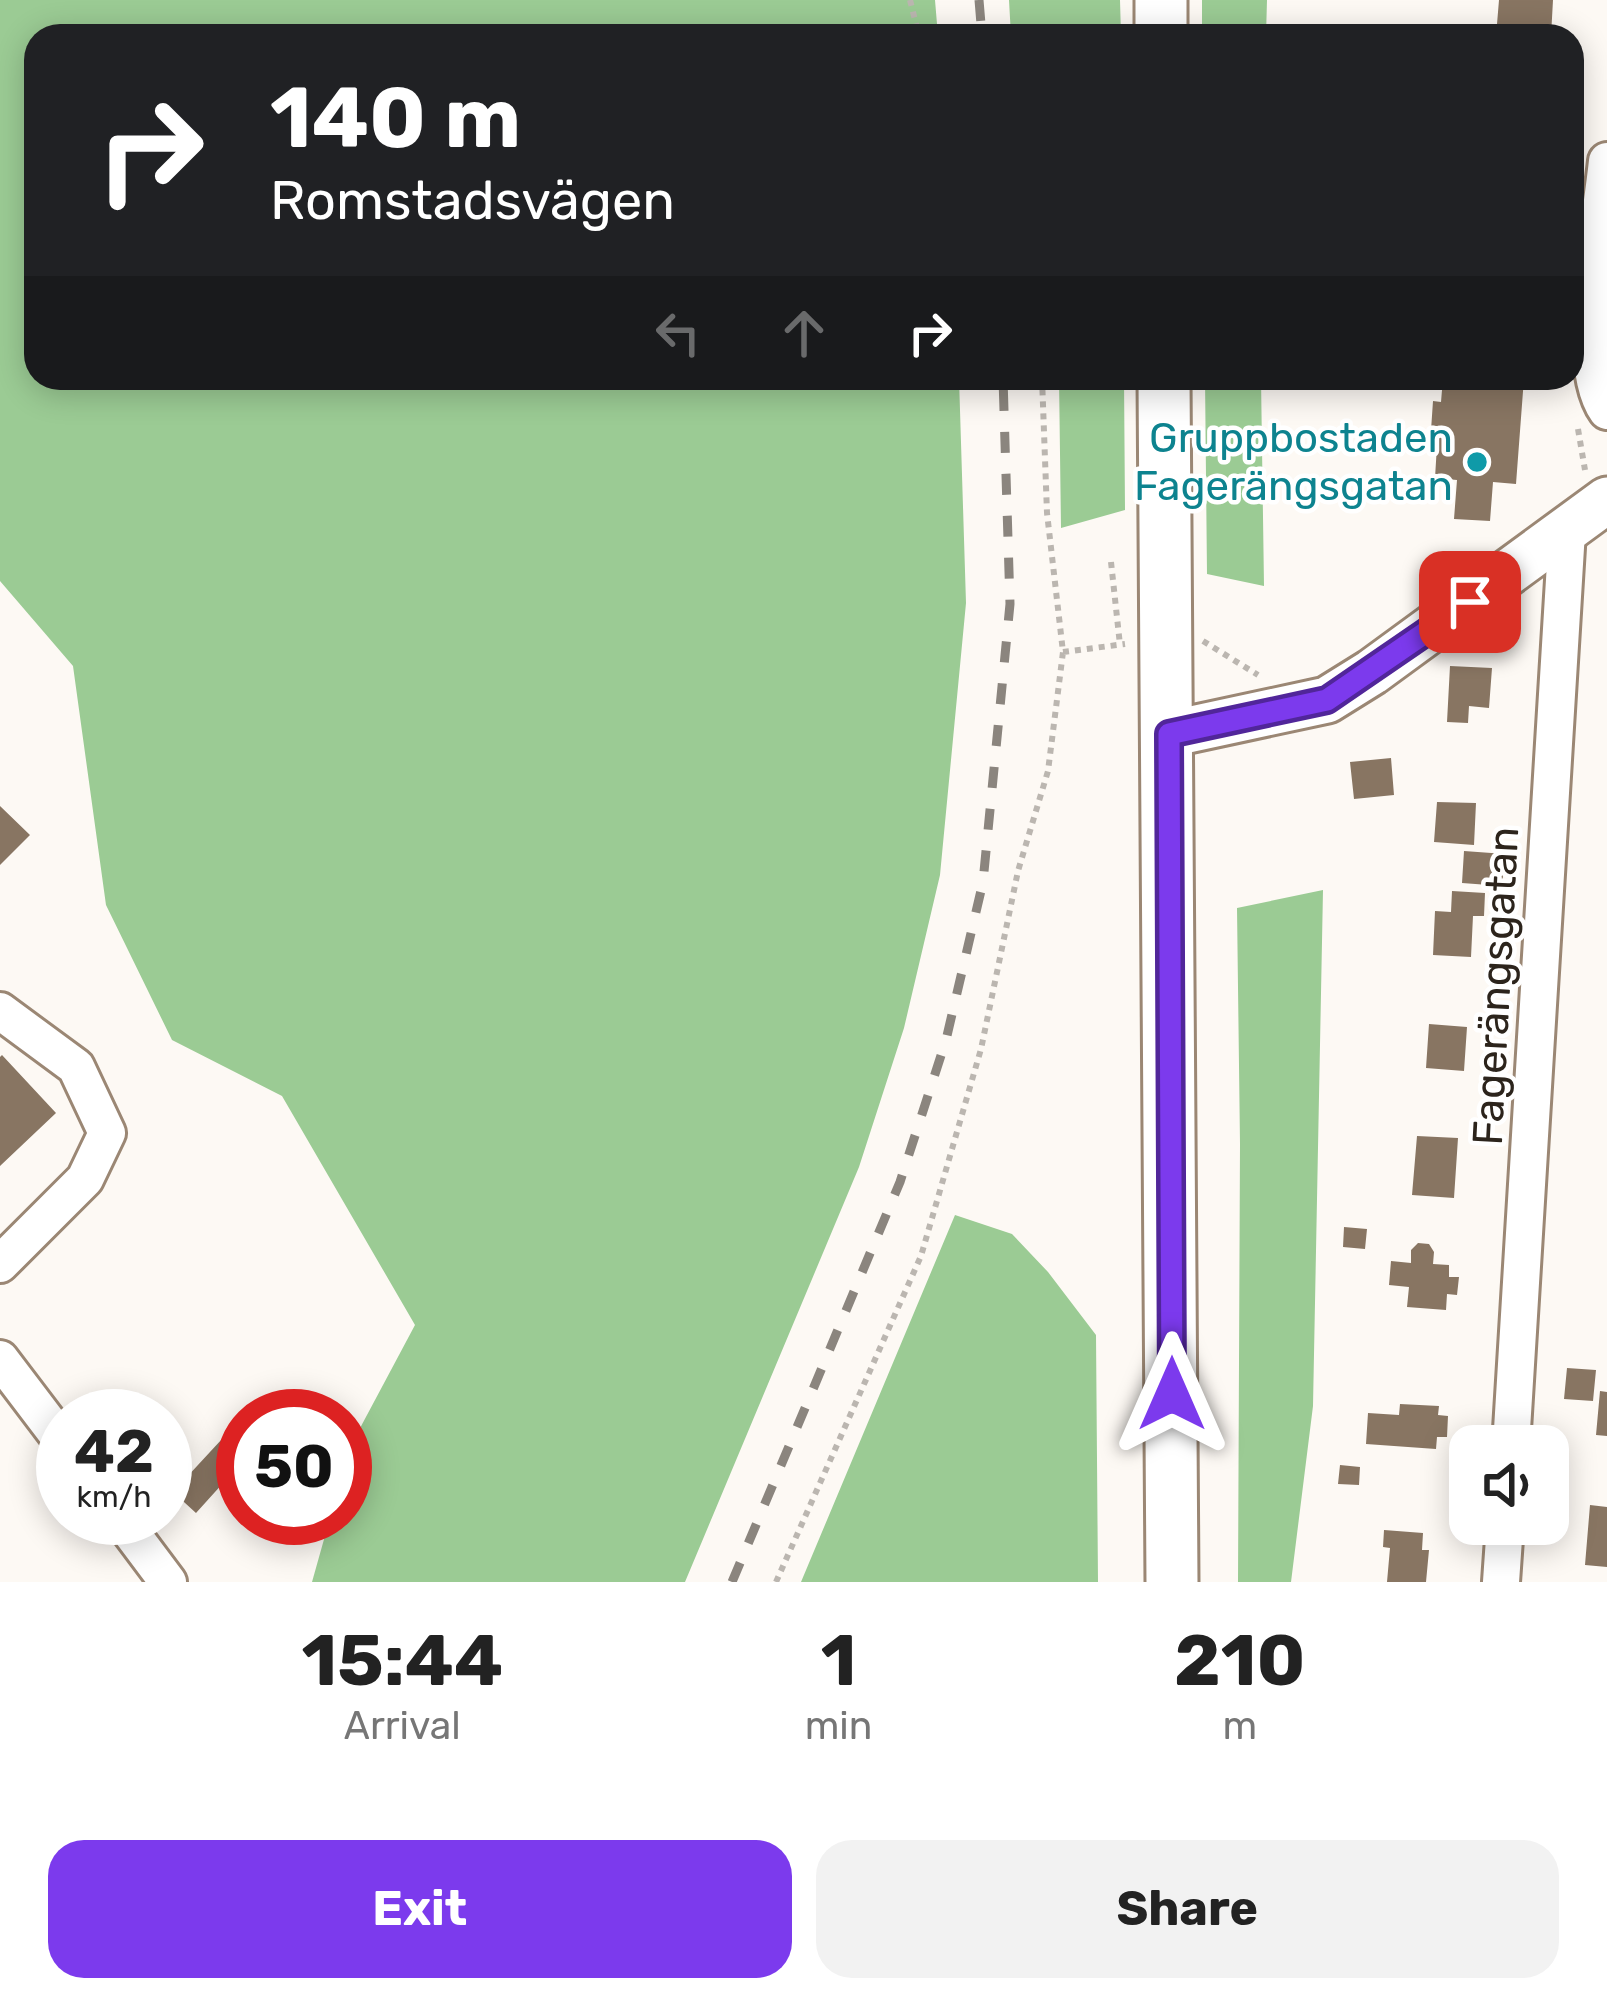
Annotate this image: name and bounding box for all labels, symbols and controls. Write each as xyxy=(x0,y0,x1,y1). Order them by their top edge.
text: 140 m xyxy=(270,68,521,168)
icon: right xyxy=(72,72,228,228)
text: Romstadsvägen xyxy=(270,169,675,233)
icon: left xyxy=(645,300,711,366)
icon: ahead xyxy=(771,300,837,366)
icon: right xyxy=(897,300,963,366)
place label: Gruppbostaden Fagerängsgatan xyxy=(1134,413,1453,511)
marker: Gruppbostaden Fagerängsgatan xyxy=(1464,449,1490,475)
pin xyxy=(1419,551,1521,653)
icon: arrive xyxy=(1437,569,1503,635)
street label: Fagerängsgatan xyxy=(1463,825,1529,1147)
position arrow xyxy=(1109,1331,1235,1457)
speed limit sign: 50 xyxy=(216,1389,372,1545)
text: 42 xyxy=(74,1416,154,1487)
map controls xyxy=(1449,1425,1569,1545)
button: sound xyxy=(1449,1425,1569,1545)
text: km/h xyxy=(77,1479,151,1515)
text: 15:44 xyxy=(302,1618,503,1703)
text: 1 xyxy=(821,1618,856,1703)
text: 210 xyxy=(1174,1618,1305,1703)
text: Arrival xyxy=(344,1703,461,1749)
text: min xyxy=(805,1703,872,1749)
text: m xyxy=(1222,1703,1257,1749)
button: Exit xyxy=(48,1840,792,1978)
button: Share xyxy=(816,1840,1559,1978)

